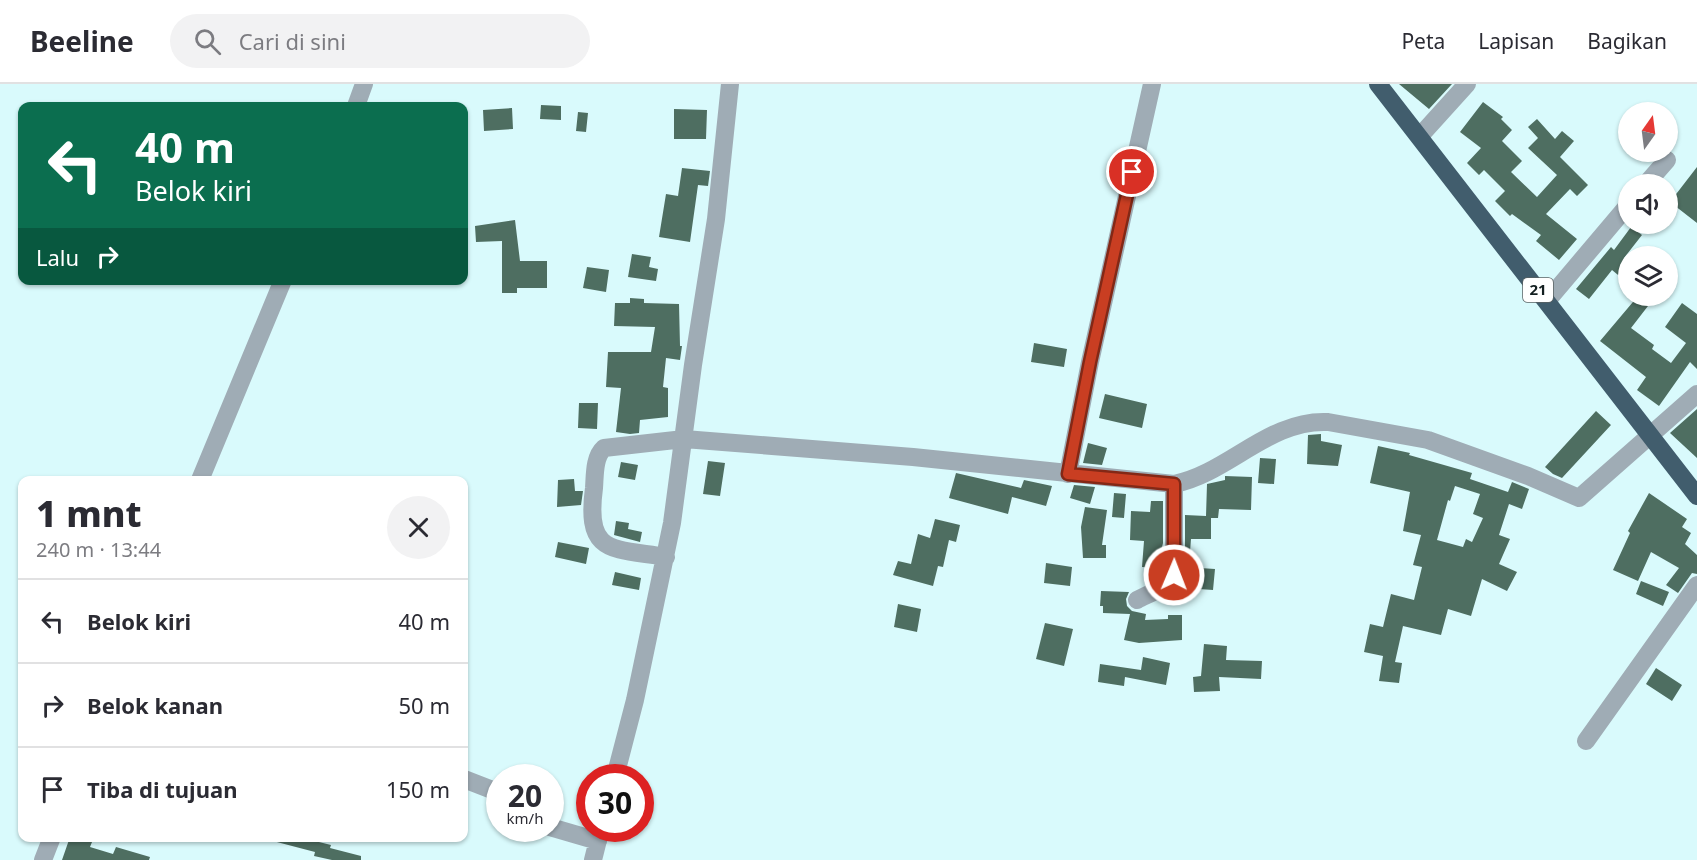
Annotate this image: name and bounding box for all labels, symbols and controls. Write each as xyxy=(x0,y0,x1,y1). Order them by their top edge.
search box xyxy=(170,14,590,68)
text: Beeline xyxy=(30,22,134,60)
icon: search xyxy=(191,25,224,58)
text: Cari di sini xyxy=(239,26,346,56)
text: Peta xyxy=(1401,27,1445,55)
text: Lapisan xyxy=(1478,27,1554,55)
text: Bagikan xyxy=(1587,27,1667,55)
north arrow xyxy=(1618,102,1678,162)
map controls xyxy=(1618,102,1678,306)
text: 40 m xyxy=(135,118,235,175)
icon: left xyxy=(36,126,114,204)
pin xyxy=(1106,146,1157,197)
icon: arrive xyxy=(1115,155,1148,188)
text: Belok kiri xyxy=(135,172,252,209)
button: sound xyxy=(1618,174,1678,234)
icon: right xyxy=(91,240,124,273)
text: Lalu xyxy=(36,242,79,272)
button: layers xyxy=(1618,246,1678,306)
road number: 21 xyxy=(1523,278,1553,302)
text: 1 mnt xyxy=(36,489,141,538)
button: close xyxy=(387,496,450,559)
text: 240 m · 13:44 xyxy=(36,536,161,563)
position arrow xyxy=(1142,543,1206,607)
icon: left xyxy=(36,605,69,638)
text: Belok kiri xyxy=(87,606,191,636)
text: 40 m xyxy=(399,606,450,636)
icon: right xyxy=(36,689,69,722)
text: Belok kanan xyxy=(87,690,223,720)
text: 50 m xyxy=(399,690,450,720)
speed limit sign: 30 xyxy=(576,764,654,842)
icon: arrive xyxy=(36,773,69,806)
text: Tiba di tujuan xyxy=(87,774,237,804)
text: 150 m xyxy=(386,774,450,804)
text: 20 xyxy=(508,775,542,816)
text: km/h xyxy=(507,808,543,828)

